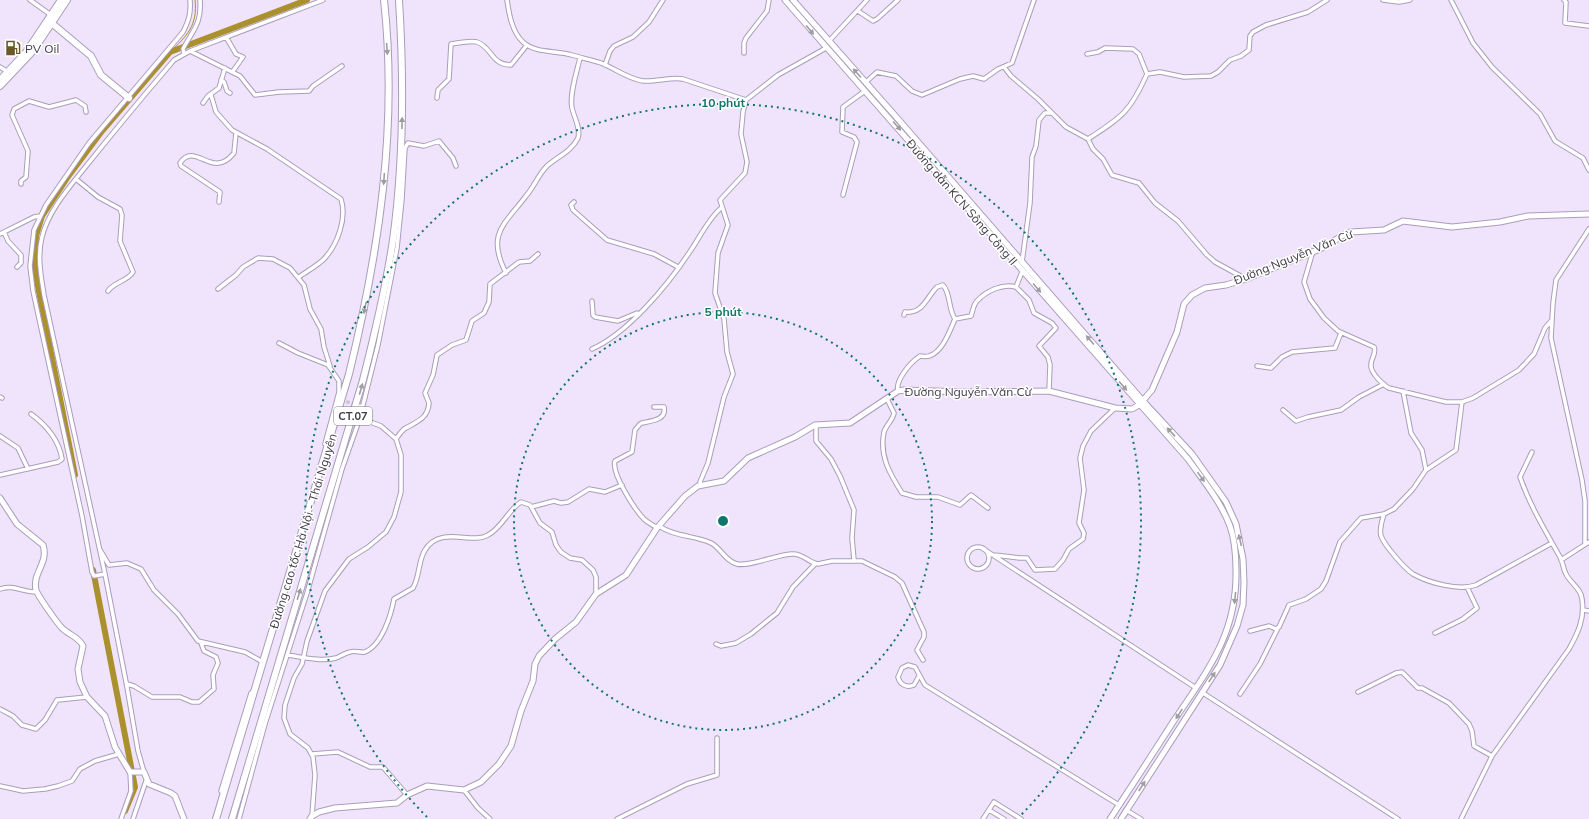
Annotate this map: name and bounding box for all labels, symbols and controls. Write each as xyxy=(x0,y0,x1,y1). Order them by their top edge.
one-way arrow xyxy=(806,24,815,35)
fuel station icon: PV Oil xyxy=(4,39,22,57)
place label: PV Oil xyxy=(25,41,59,56)
one-way arrow xyxy=(384,43,391,55)
one-way arrow xyxy=(853,67,862,78)
text: 10 phút xyxy=(701,95,745,110)
one-way arrow xyxy=(399,116,405,129)
one-way arrow xyxy=(893,121,902,132)
street label: Đường dẫn KCN Sông Công II xyxy=(903,136,1021,268)
one-way arrow xyxy=(381,173,388,185)
street label: Đường Nguyễn Văn Cừ xyxy=(1231,226,1356,288)
one-way arrow xyxy=(1032,283,1041,294)
one-way arrow xyxy=(362,301,368,314)
text: 5 phút xyxy=(705,304,742,319)
one-way arrow xyxy=(1085,335,1094,345)
one-way arrow xyxy=(1118,381,1127,392)
one-way arrow xyxy=(358,383,364,395)
street label: Đường Nguyễn Văn Cừ xyxy=(905,384,1033,399)
road number: CT.07 xyxy=(334,407,372,425)
one-way arrow xyxy=(1167,426,1176,437)
street label: Đường cao tốc Hà Nội - Thái Nguyên xyxy=(266,432,340,630)
one-way arrow xyxy=(1197,472,1205,482)
centre of rings xyxy=(716,514,730,528)
one-way arrow xyxy=(1236,534,1242,546)
one-way arrow xyxy=(296,588,302,600)
one-way arrow xyxy=(1232,592,1238,604)
one-way arrow xyxy=(1209,671,1216,683)
one-way arrow xyxy=(1175,709,1183,719)
one-way arrow xyxy=(1138,781,1146,791)

